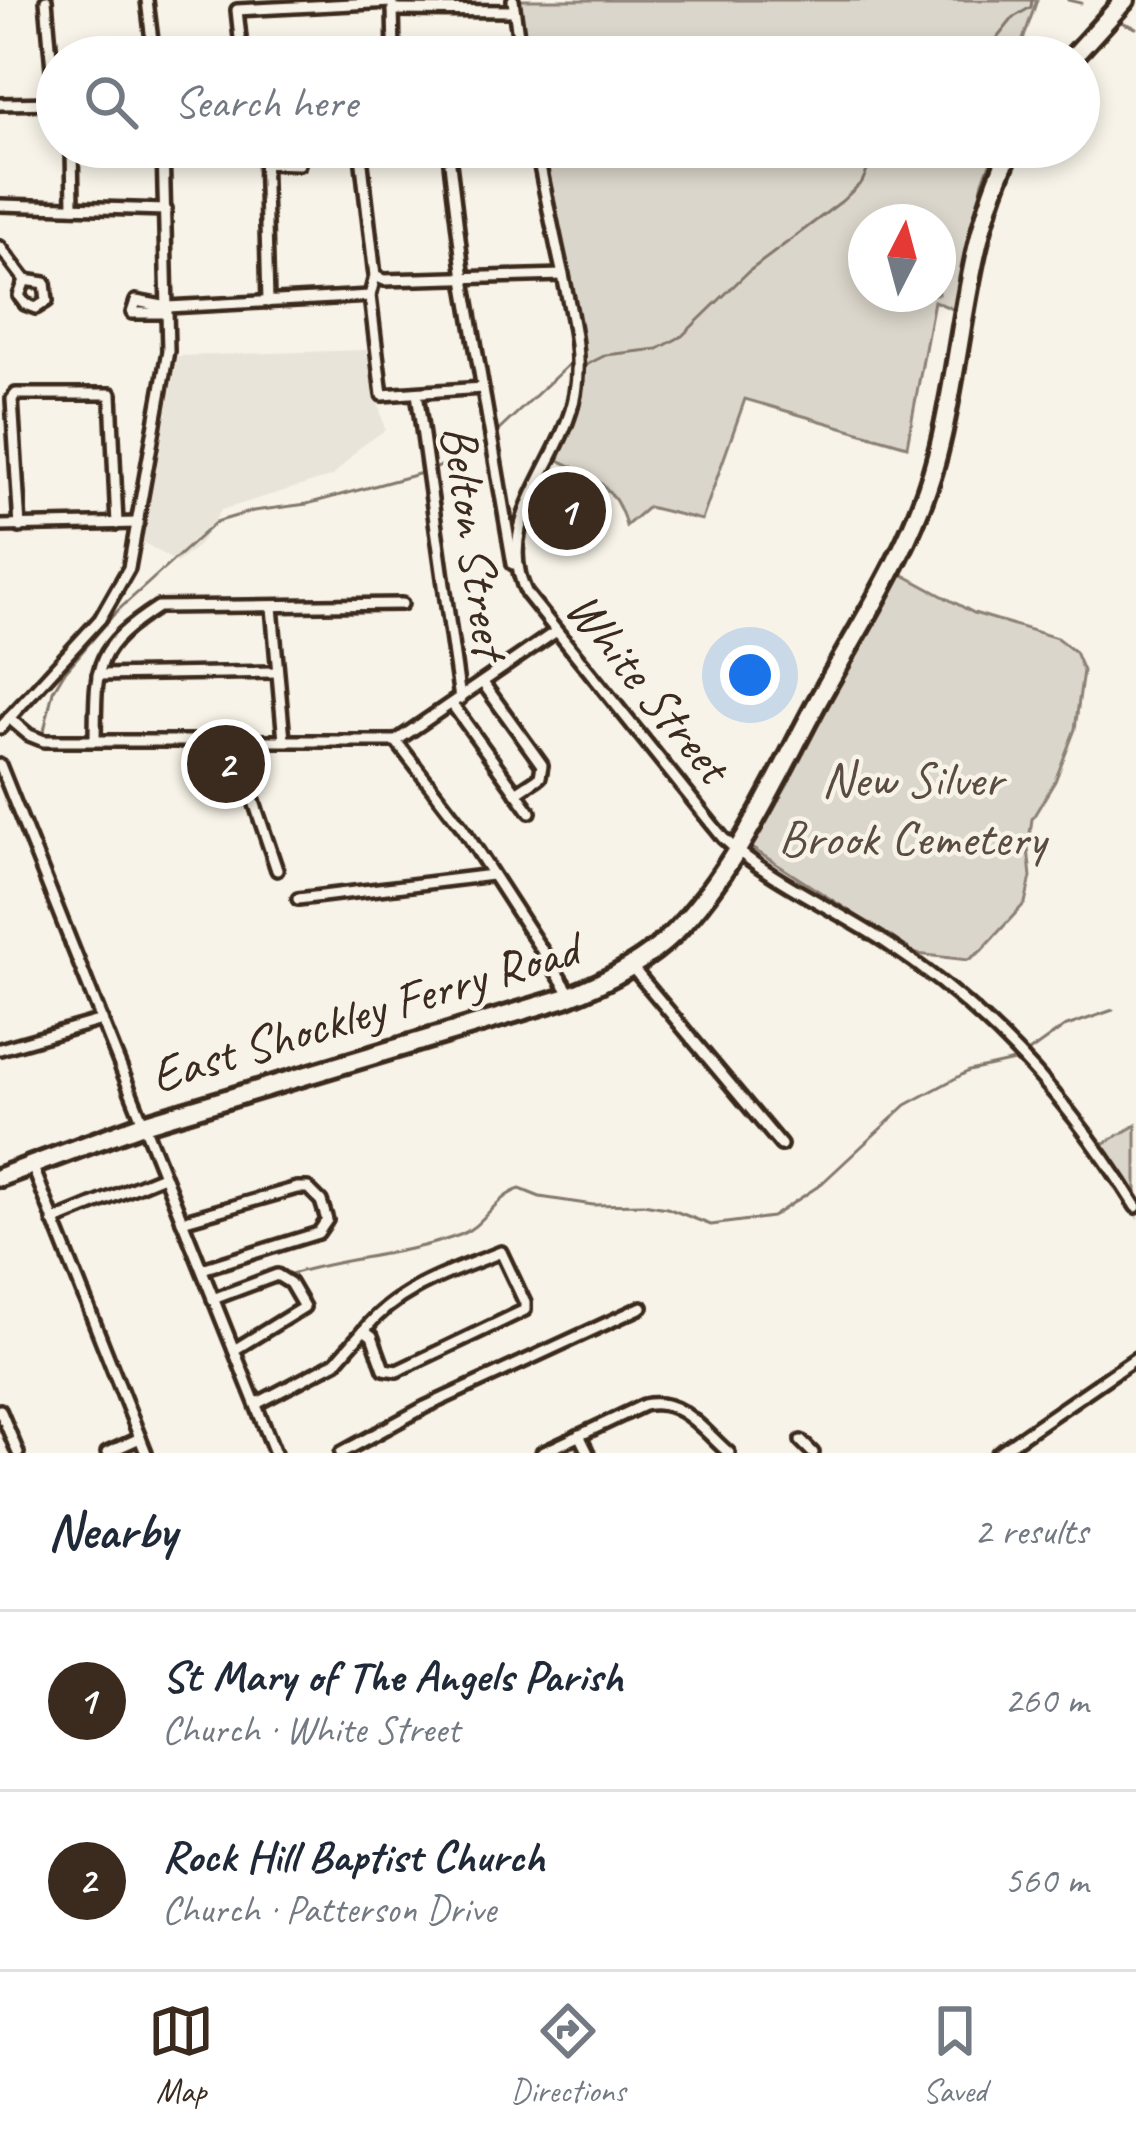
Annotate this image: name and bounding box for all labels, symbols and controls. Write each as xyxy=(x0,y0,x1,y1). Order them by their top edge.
search box xyxy=(36,36,1100,168)
icon: search xyxy=(78,69,144,135)
text: Search here xyxy=(174,74,357,131)
north arrow xyxy=(848,204,956,312)
street label: Belton Street xyxy=(427,421,524,667)
pin: 1 xyxy=(528,466,606,556)
street label: White Street xyxy=(552,578,748,799)
your location xyxy=(720,645,780,705)
pin: 2 xyxy=(187,719,265,809)
park label: New Silver Brook Cemetery xyxy=(778,747,1050,870)
street label: East Shockley Ferry Road xyxy=(143,914,593,1107)
text: Nearby xyxy=(48,1499,176,1563)
text: 2 results xyxy=(974,1507,1088,1556)
text: St Mary of The Angels Parish xyxy=(162,1648,623,1705)
text: 1 xyxy=(78,1676,96,1725)
text: 260 m xyxy=(1004,1676,1088,1725)
text: Church · White Street xyxy=(162,1705,460,1754)
text: Rock Hill Baptist Church xyxy=(162,1828,545,1885)
text: 2 xyxy=(78,1856,96,1905)
text: 560 m xyxy=(1004,1856,1088,1905)
text: Church · Patterson Drive xyxy=(162,1885,496,1934)
tab: Map xyxy=(148,1998,214,2112)
tab: Directions xyxy=(511,1998,625,2112)
tab: Saved xyxy=(922,1998,988,2112)

